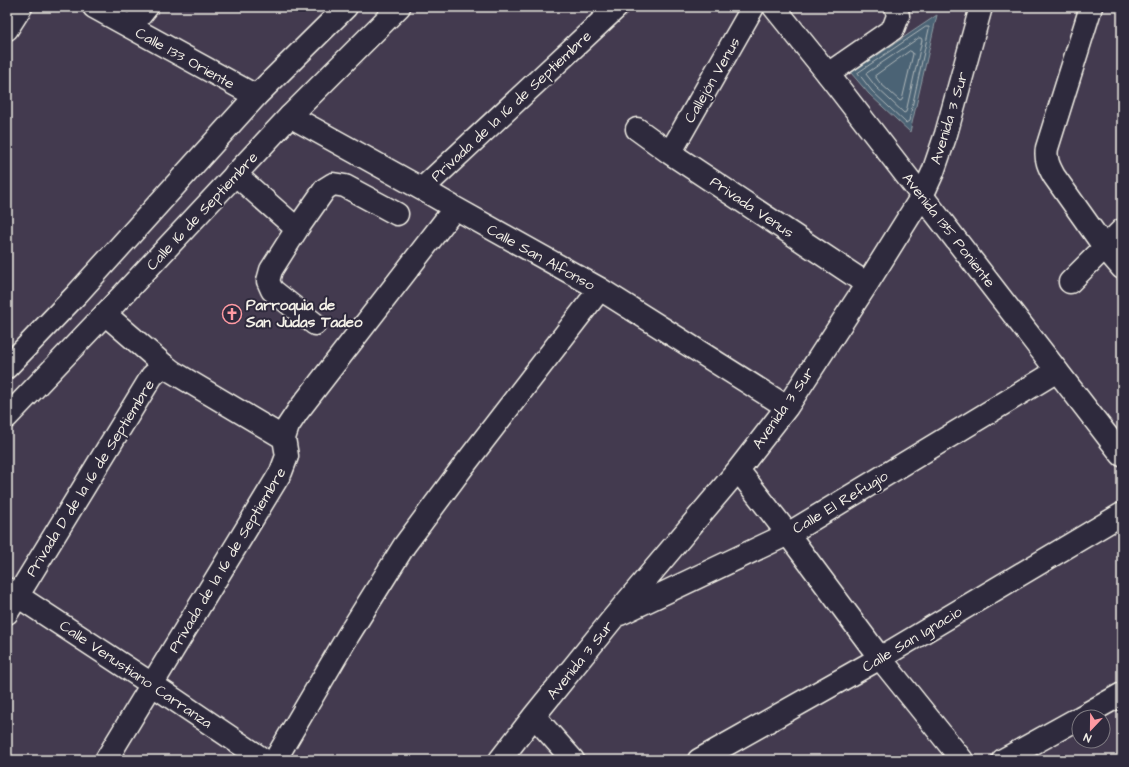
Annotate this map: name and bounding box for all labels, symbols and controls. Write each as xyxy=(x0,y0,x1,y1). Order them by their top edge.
street label: Calle 133 Oriente xyxy=(131,22,238,94)
street label: Privada de la 16 de Septiembre xyxy=(426,26,596,187)
street label: Callejón Venus xyxy=(679,33,746,127)
street label: Avenida 3 Sur xyxy=(925,69,974,167)
street label: Calle 16 de Septiembre xyxy=(142,147,263,275)
street label: Avenida 135 Poniente xyxy=(897,169,1000,292)
street label: Privada Venus xyxy=(706,172,798,244)
street label: Calle San Alfonso xyxy=(483,219,599,296)
place label: Parroquia de San Judas Tadeo xyxy=(245,295,363,333)
church icon: Parroquia de San Judas Tadeo xyxy=(221,303,243,325)
street label: Avenida 3 Sur xyxy=(747,363,819,454)
street label: Privada D de la 16 de Septiembre xyxy=(21,376,160,581)
street label: Privada de la 16 de Septiembre xyxy=(164,464,291,657)
street label: Calle El Refugio xyxy=(789,465,893,540)
street label: Calle San Ignacio xyxy=(858,601,967,678)
street label: Calle Venustiano Carranza xyxy=(55,615,217,734)
street label: Avenida 3 Sur xyxy=(542,616,619,704)
north arrow xyxy=(1071,709,1111,749)
text: N xyxy=(1081,730,1093,746)

